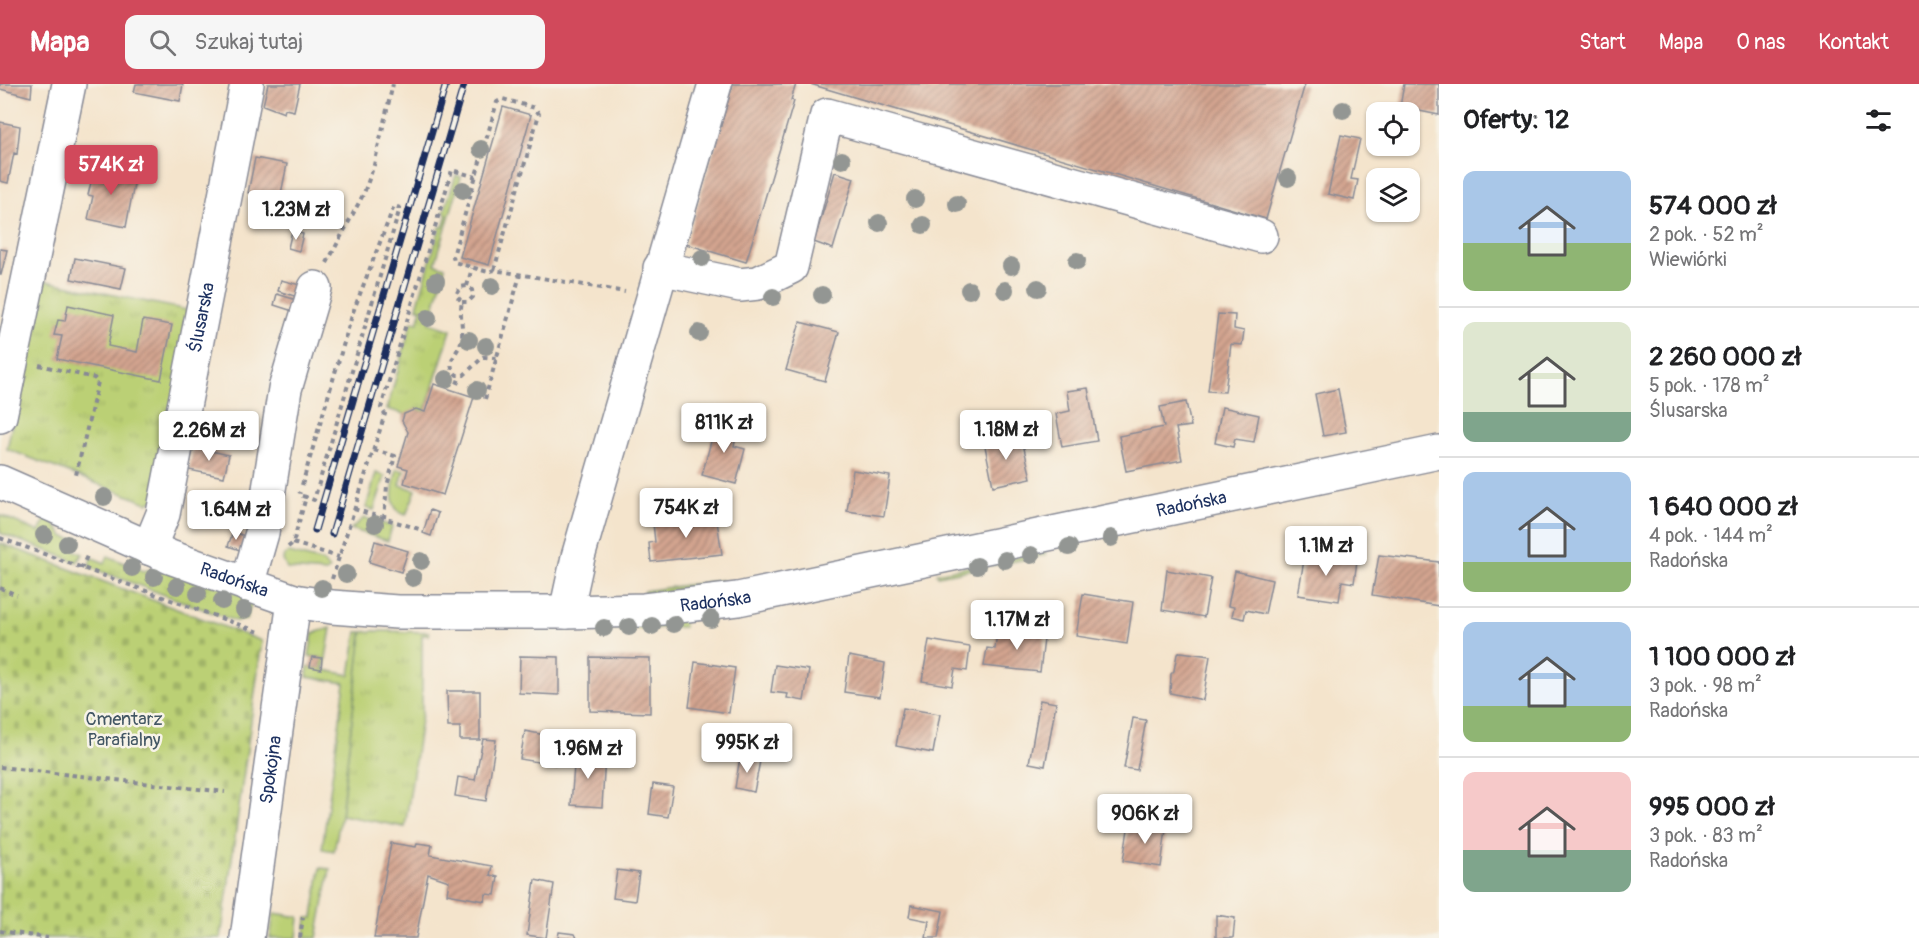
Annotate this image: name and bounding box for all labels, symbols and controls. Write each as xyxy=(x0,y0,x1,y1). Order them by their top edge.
search box xyxy=(125,15,545,69)
text: Mapa xyxy=(30,25,89,60)
icon: search xyxy=(146,26,179,59)
text: Szukaj tutaj xyxy=(194,28,303,56)
text: Start xyxy=(1579,29,1626,56)
text: Mapa xyxy=(1659,29,1703,56)
text: O nas xyxy=(1736,29,1785,56)
text: Kontakt xyxy=(1818,29,1889,56)
map controls xyxy=(1366,102,1420,222)
button: locate xyxy=(1366,102,1420,156)
text: Oferty: 12 xyxy=(1463,104,1569,136)
icon: filters xyxy=(1862,104,1895,137)
pin: 574K zł xyxy=(56,145,166,196)
text: 574K zł xyxy=(79,152,143,177)
button: layers xyxy=(1366,168,1420,222)
pin: 1.23M zł xyxy=(234,190,358,241)
text: 574 000 zł xyxy=(1649,190,1776,222)
icon: home xyxy=(1511,195,1583,267)
text: 1.23M zł xyxy=(262,197,330,222)
text: 2 pok. · 52 m² xyxy=(1649,222,1764,247)
text: Wiewiórki xyxy=(1649,247,1727,272)
street label: Ślusarska xyxy=(183,281,219,354)
text: 2 260 000 zł xyxy=(1649,341,1801,373)
icon: home xyxy=(1511,346,1583,418)
text: 5 pok. · 178 m² xyxy=(1649,373,1770,398)
text: Ślusarska xyxy=(1649,398,1728,423)
pin: 811K zł xyxy=(669,403,779,454)
text: 811K zł xyxy=(695,410,753,435)
pin: 1.18M zł xyxy=(944,410,1068,461)
pin: 2.26M zł xyxy=(147,411,271,462)
text: 1.18M zł xyxy=(974,417,1038,442)
text: 2.26M zł xyxy=(173,418,245,443)
street label: Radońska xyxy=(1154,485,1229,522)
pin: 754K zł xyxy=(631,488,741,539)
pin: 1.64M zł xyxy=(174,490,298,541)
text: 1 640 000 zł xyxy=(1649,491,1797,523)
text: 754K zł xyxy=(654,495,718,520)
icon: home xyxy=(1511,496,1583,568)
text: 1.64M zł xyxy=(201,497,271,522)
text: 4 pok. · 144 m² xyxy=(1649,523,1773,548)
pin: 1.1M zł xyxy=(1271,526,1381,577)
text: 1.1M zł xyxy=(1299,533,1353,558)
text: Radońska xyxy=(1649,548,1728,573)
street label: Radońska xyxy=(197,557,272,603)
street label: Radońska xyxy=(679,585,753,617)
pin: 1.17M zł xyxy=(955,600,1079,651)
text: 1.17M zł xyxy=(985,607,1049,632)
text: 1 100 000 zł xyxy=(1649,641,1795,673)
icon: home xyxy=(1511,646,1583,718)
text: 3 pok. · 98 m² xyxy=(1649,673,1762,698)
text: Radońska xyxy=(1649,698,1728,723)
park label: Cmentarz Parafialny xyxy=(85,708,163,752)
pin: 995K zł xyxy=(692,723,802,774)
pin: 1.96M zł xyxy=(526,729,650,780)
text: 995K zł xyxy=(715,730,779,755)
street label: Spokojna xyxy=(254,734,287,805)
text: 1.96M zł xyxy=(554,736,622,761)
text: 995 000 zł xyxy=(1649,791,1774,823)
pin: 906K zł xyxy=(1090,794,1200,845)
icon: home xyxy=(1511,796,1583,868)
text: 906K zł xyxy=(1111,801,1179,826)
text: 3 pok. · 83 m² xyxy=(1649,823,1763,848)
text: Radońska xyxy=(1649,848,1728,873)

